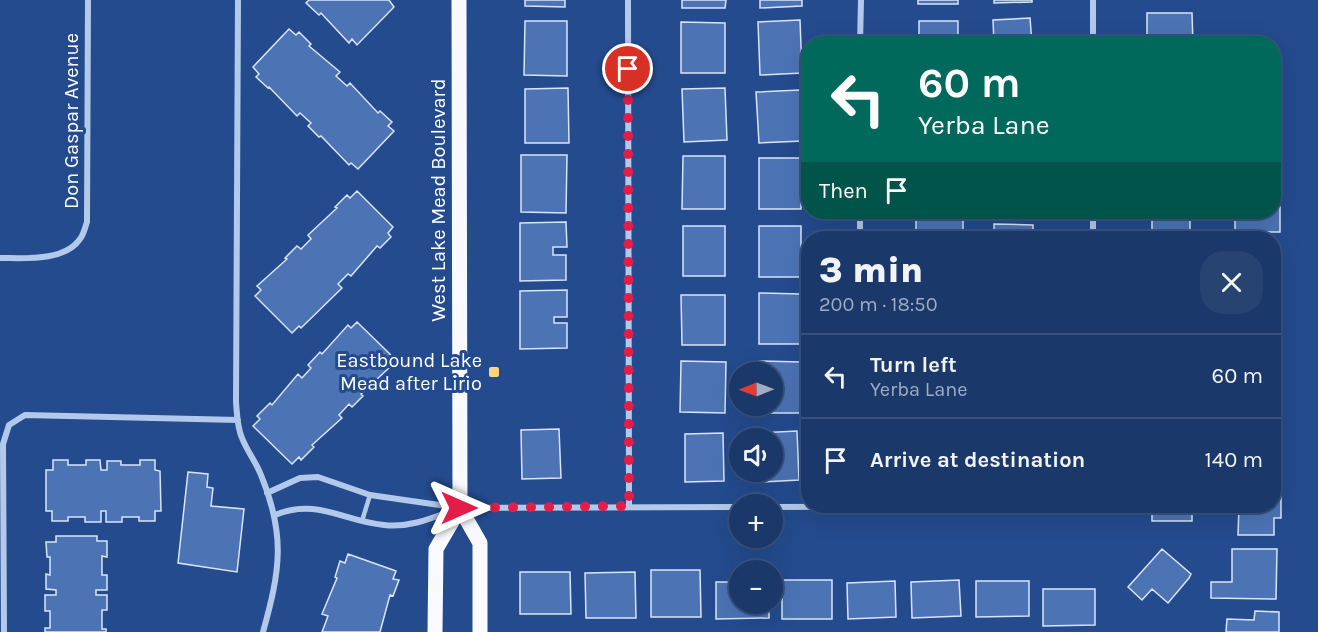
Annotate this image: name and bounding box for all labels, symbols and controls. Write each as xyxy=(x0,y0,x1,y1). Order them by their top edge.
street label: Don Gaspar Avenue xyxy=(60,33,83,209)
pin xyxy=(602,43,653,94)
icon: arrive xyxy=(611,52,644,85)
text: 60 m xyxy=(918,58,1021,108)
icon: left xyxy=(819,60,897,138)
street label: West Lake Mead Boulevard xyxy=(427,78,450,322)
text: Yerba Lane xyxy=(918,109,1050,141)
icon: arrive xyxy=(880,174,913,207)
text: Then xyxy=(819,178,868,204)
text: 3 min xyxy=(819,249,923,291)
button: close xyxy=(1200,251,1263,314)
text: 200 m · 18:50 xyxy=(819,293,938,316)
place label: Eastbound Lake Mead after Lirio xyxy=(336,349,482,395)
text: Turn left xyxy=(870,352,957,378)
icon: left xyxy=(819,360,852,393)
north arrow xyxy=(729,362,783,416)
map controls xyxy=(729,362,783,614)
text: 60 m xyxy=(1212,363,1263,389)
marker: Eastbound Lake Mead after Lirio xyxy=(487,365,501,379)
text: Yerba Lane xyxy=(870,378,967,401)
button: sound xyxy=(729,428,783,482)
icon: arrive xyxy=(819,444,852,477)
text: Arrive at destination xyxy=(870,447,1085,473)
text: 140 m xyxy=(1205,447,1263,473)
position arrow xyxy=(427,476,491,540)
button: + xyxy=(729,494,783,548)
button: − xyxy=(729,560,783,614)

